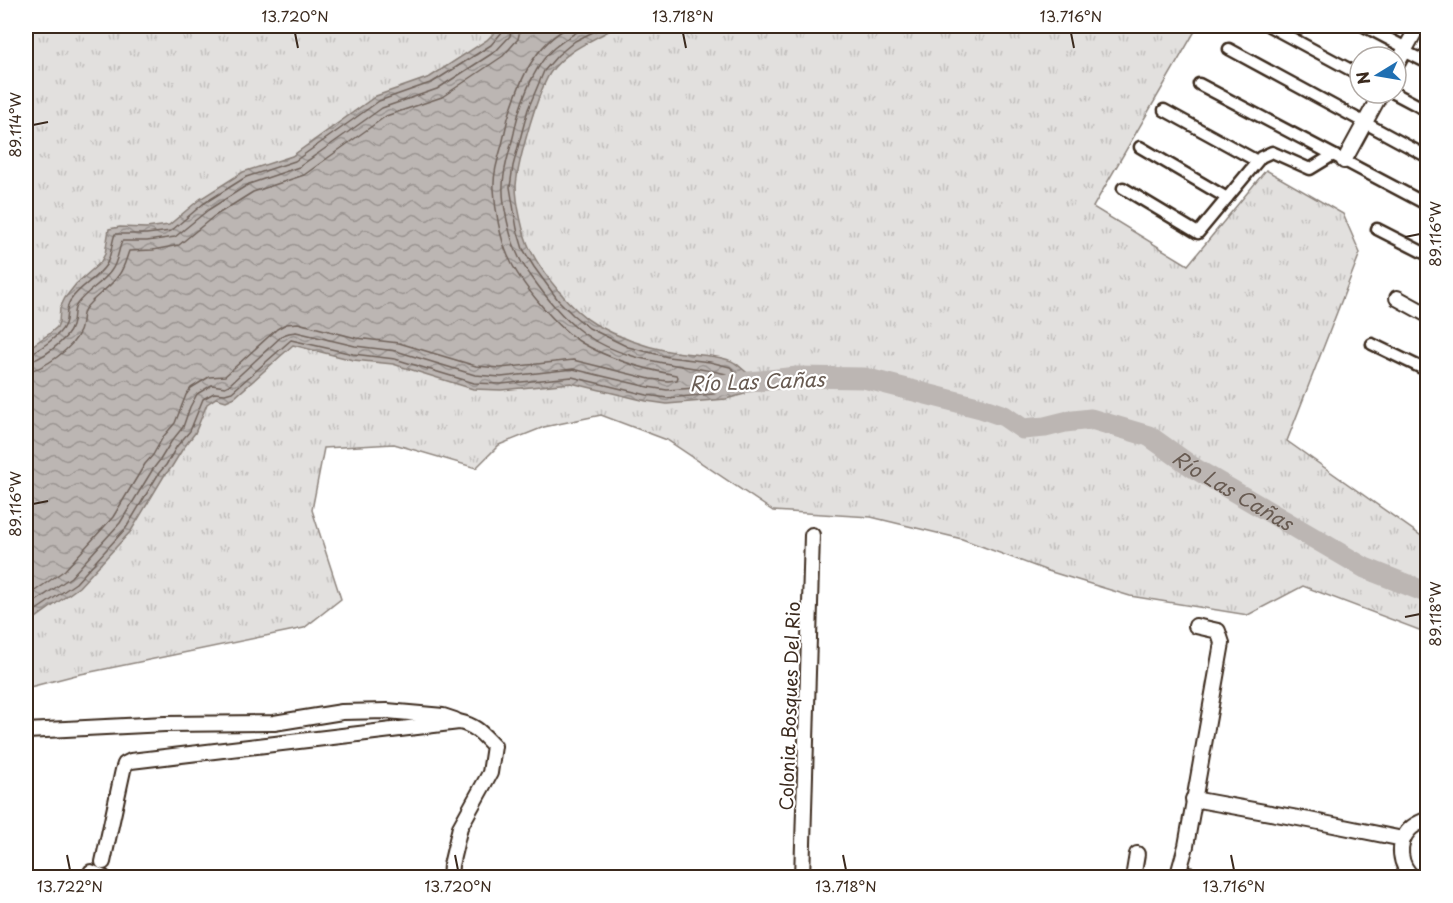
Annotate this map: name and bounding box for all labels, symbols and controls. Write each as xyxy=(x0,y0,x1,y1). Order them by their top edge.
text: 13.720°N xyxy=(261,4,329,27)
text: 13.718°N xyxy=(652,4,714,27)
text: 13.716°N xyxy=(1040,4,1102,27)
north arrow xyxy=(1348,45,1408,105)
text: N xyxy=(1349,70,1375,87)
text: 89.114°W xyxy=(3,92,26,158)
text: 89.116°W xyxy=(1423,200,1446,267)
water label: Río Las Cañas xyxy=(689,364,827,398)
water label: Río Las Cañas xyxy=(1167,443,1300,539)
text: 89.116°W xyxy=(3,470,26,537)
text: 89.118°W xyxy=(1423,581,1446,647)
street label: Colonia Bosques Del Rio xyxy=(772,601,806,811)
text: 13.722°N xyxy=(37,874,103,897)
text: 13.720°N xyxy=(424,874,492,897)
text: 13.718°N xyxy=(815,874,877,897)
text: 13.716°N xyxy=(1203,874,1265,897)

